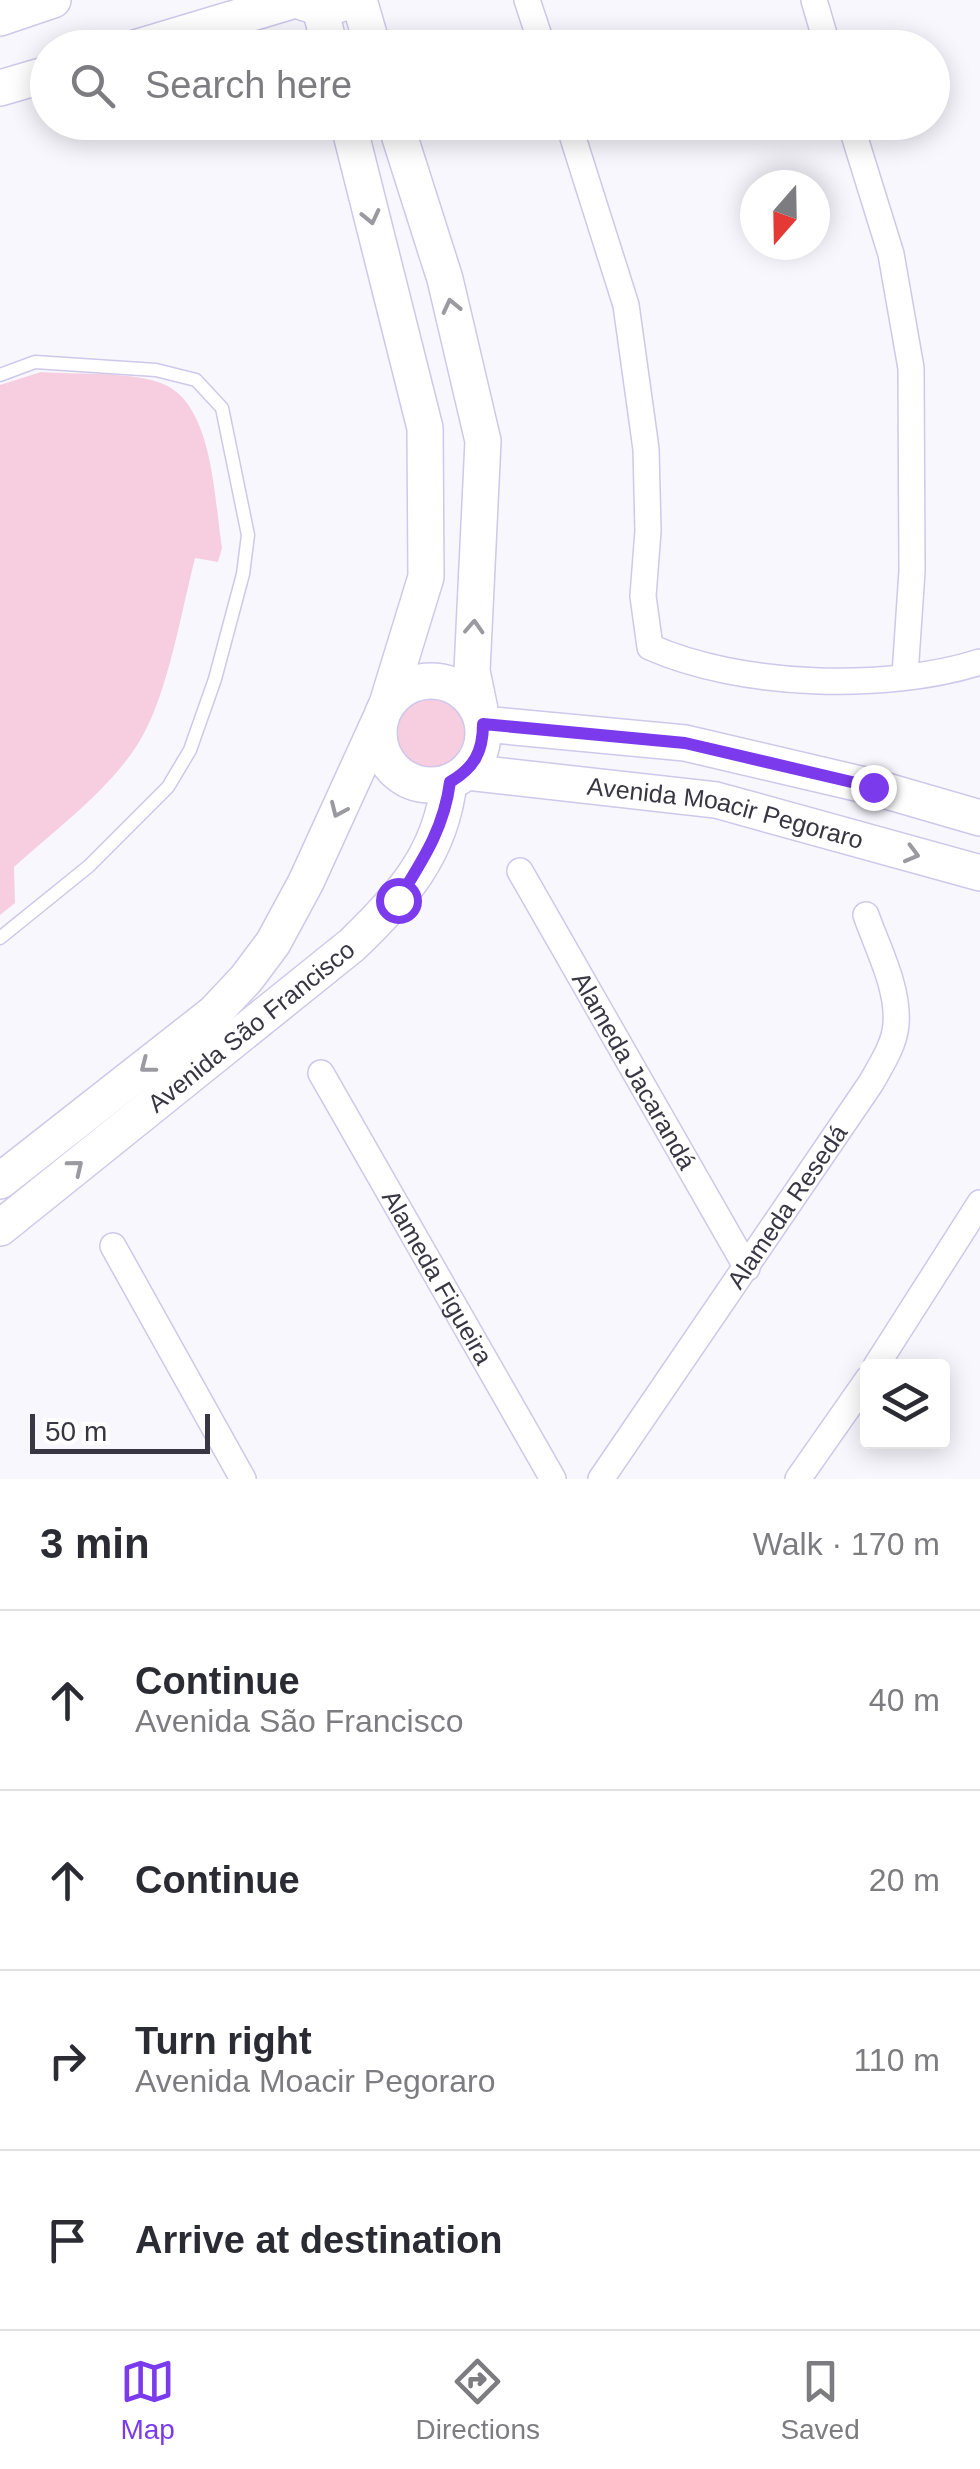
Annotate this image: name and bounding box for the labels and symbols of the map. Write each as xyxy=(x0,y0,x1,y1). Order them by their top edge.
north arrow xyxy=(740,170,830,260)
one-way arrow xyxy=(359,208,380,225)
one-way arrow xyxy=(442,298,463,315)
one-way arrow xyxy=(463,619,484,635)
route end xyxy=(851,765,897,811)
street label: Avenida Moacir Pegoraro xyxy=(586,772,867,854)
one-way arrow xyxy=(330,800,350,818)
one-way arrow xyxy=(902,842,920,863)
route start xyxy=(376,878,422,924)
street label: Avenida São Francisco xyxy=(142,935,360,1118)
street label: Alameda Jacarandá xyxy=(567,967,702,1174)
one-way arrow xyxy=(140,1054,158,1072)
street label: Alameda Resedá xyxy=(721,1119,853,1293)
one-way arrow xyxy=(65,1161,83,1178)
street label: Alameda Figueira xyxy=(377,1185,498,1369)
scale bar xyxy=(30,1409,210,1454)

